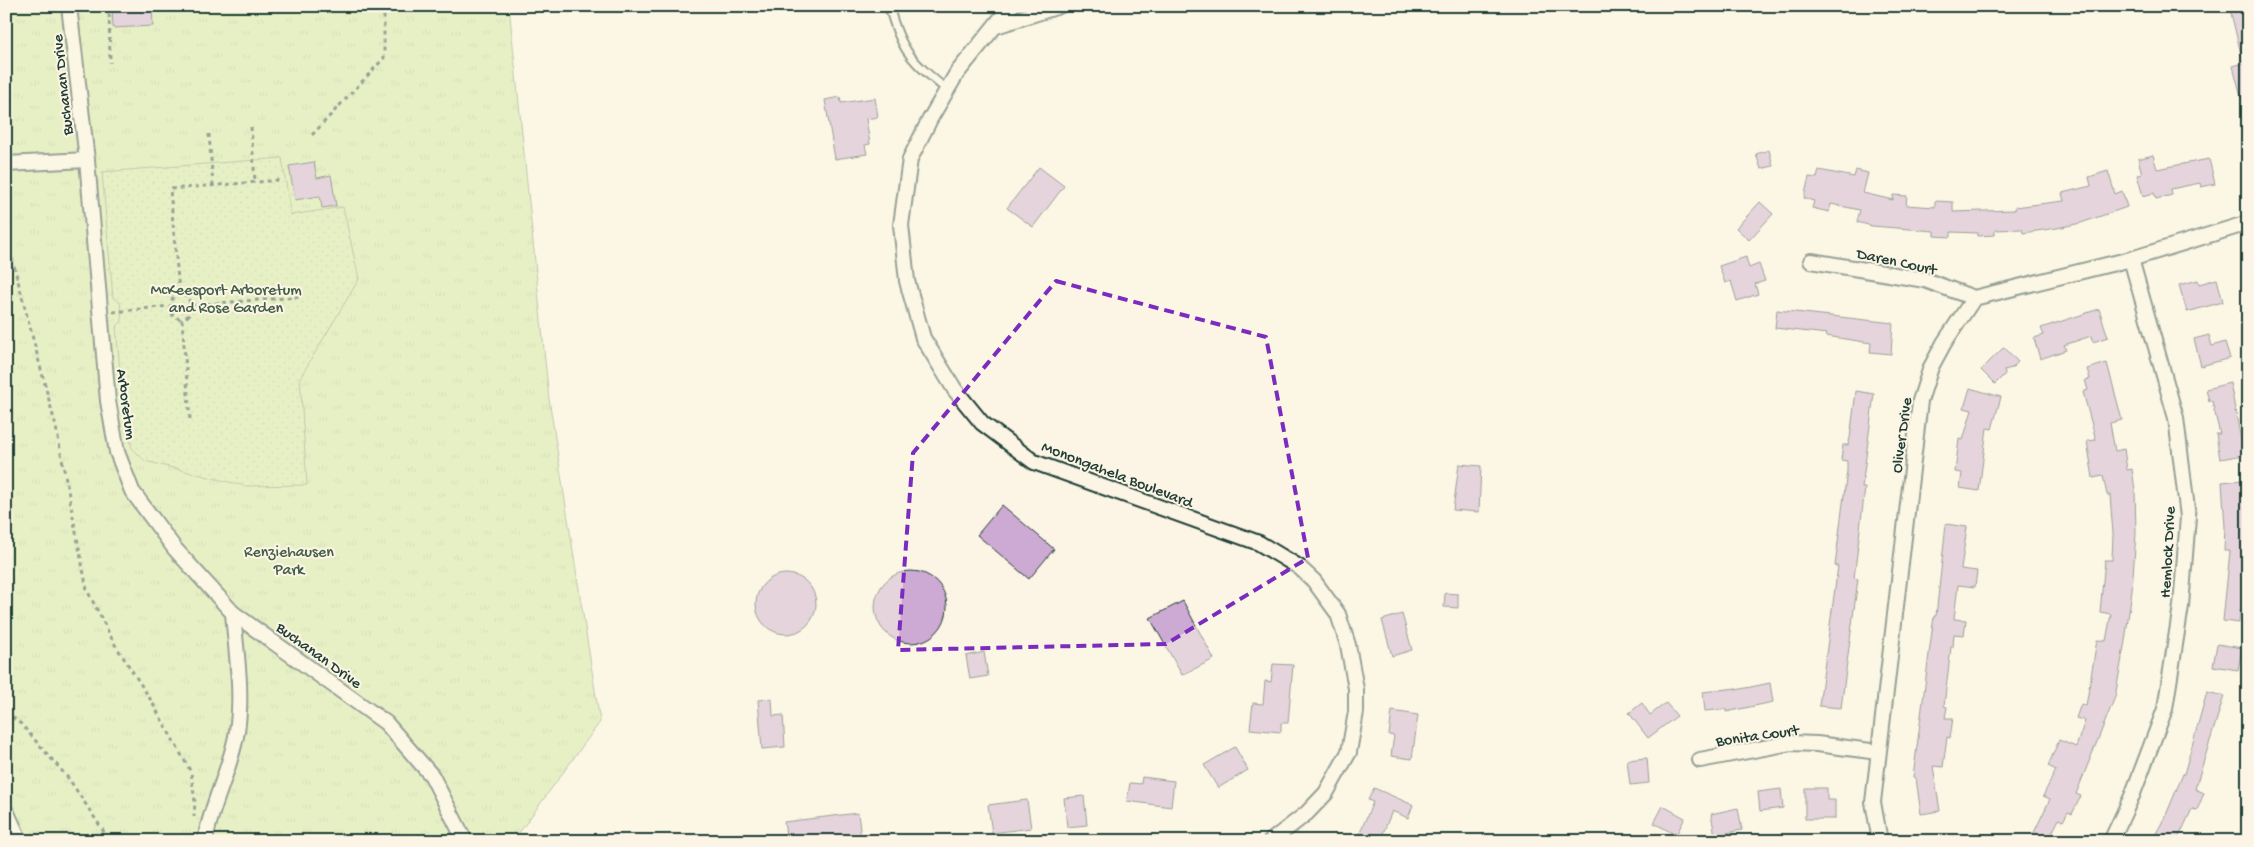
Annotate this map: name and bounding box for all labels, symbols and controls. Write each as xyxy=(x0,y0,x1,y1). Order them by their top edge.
street label: Buchanan Drive xyxy=(50,33,79,137)
street label: Daren Court xyxy=(1854,245,1939,281)
park label: McKeesport Arboretum and Rose Garden xyxy=(150,282,302,319)
street label: Arboretum xyxy=(110,368,139,442)
street label: Oliver Drive xyxy=(1889,396,1918,475)
street label: Monongahela Boulevard xyxy=(1038,439,1197,515)
street label: Hemlock Drive xyxy=(2158,505,2181,599)
park label: Renziehausen Park xyxy=(244,544,334,581)
street label: Buchanan Drive xyxy=(271,619,365,695)
street label: Bonita Court xyxy=(1714,722,1802,753)

